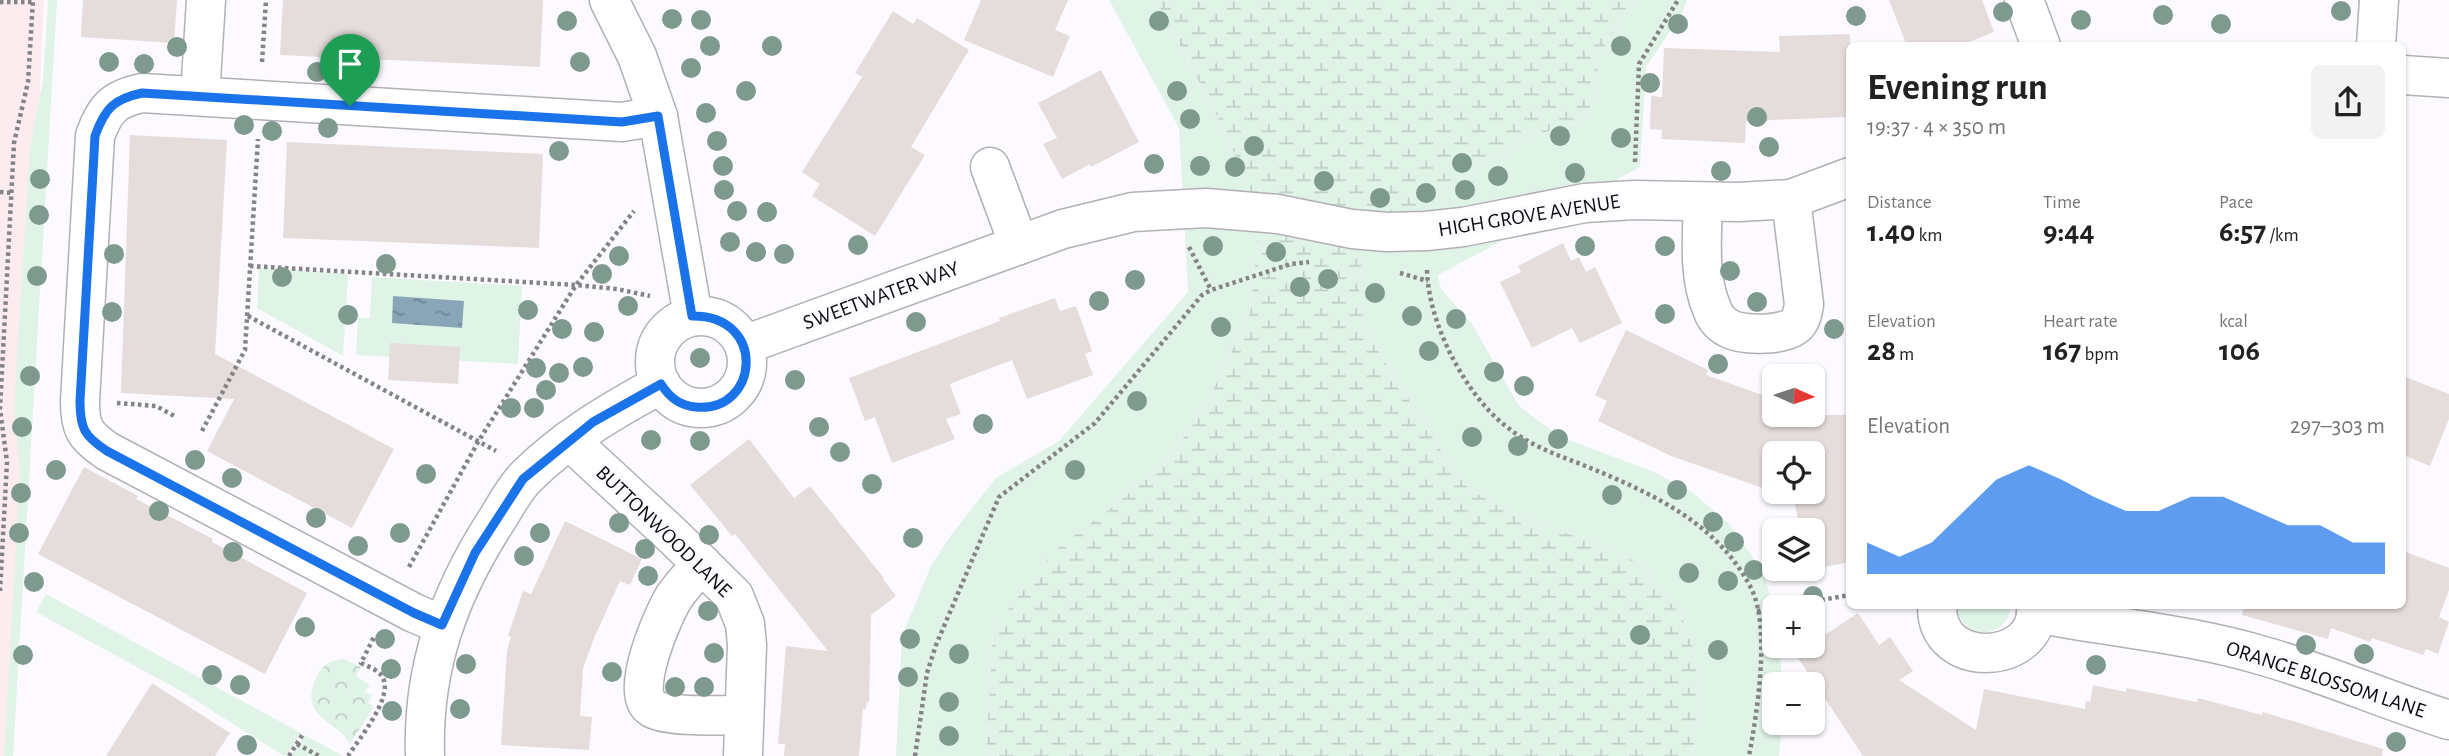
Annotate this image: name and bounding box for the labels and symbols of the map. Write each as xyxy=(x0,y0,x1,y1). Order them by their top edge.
pin xyxy=(320,34,380,106)
street label: HIGH GROVE AVENUE xyxy=(1437,191,1621,240)
street label: SWEETWATER WAY xyxy=(800,257,962,333)
north arrow xyxy=(1762,364,1825,427)
street label: BUTTONWOOD LANE xyxy=(592,462,735,601)
street label: ORANGE BLOSSOM LANE xyxy=(2223,637,2428,722)

